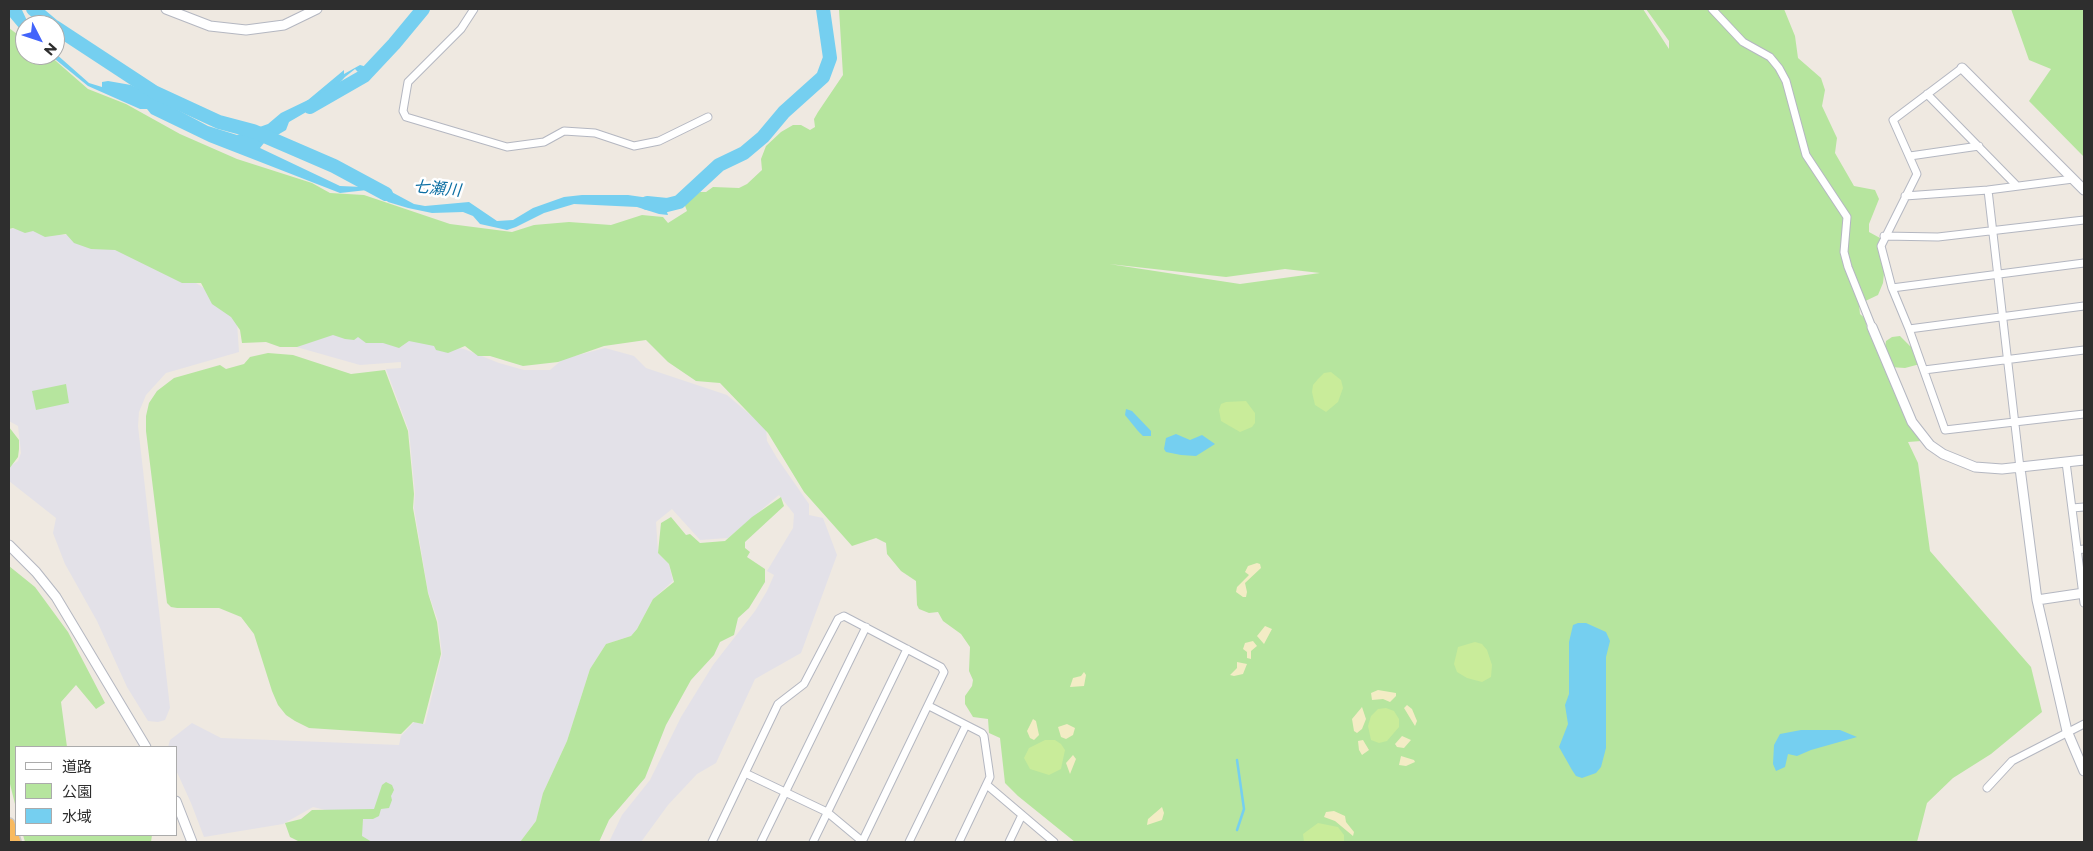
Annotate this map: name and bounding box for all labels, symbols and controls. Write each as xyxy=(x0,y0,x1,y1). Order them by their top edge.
north arrow xyxy=(15,15,65,65)
text: N xyxy=(40,39,61,59)
water label: 七瀬川 xyxy=(412,177,462,201)
legend xyxy=(15,746,178,836)
text: 道路 xyxy=(62,757,92,776)
text: 公園 xyxy=(62,782,92,801)
text: 水域 xyxy=(62,807,92,826)

